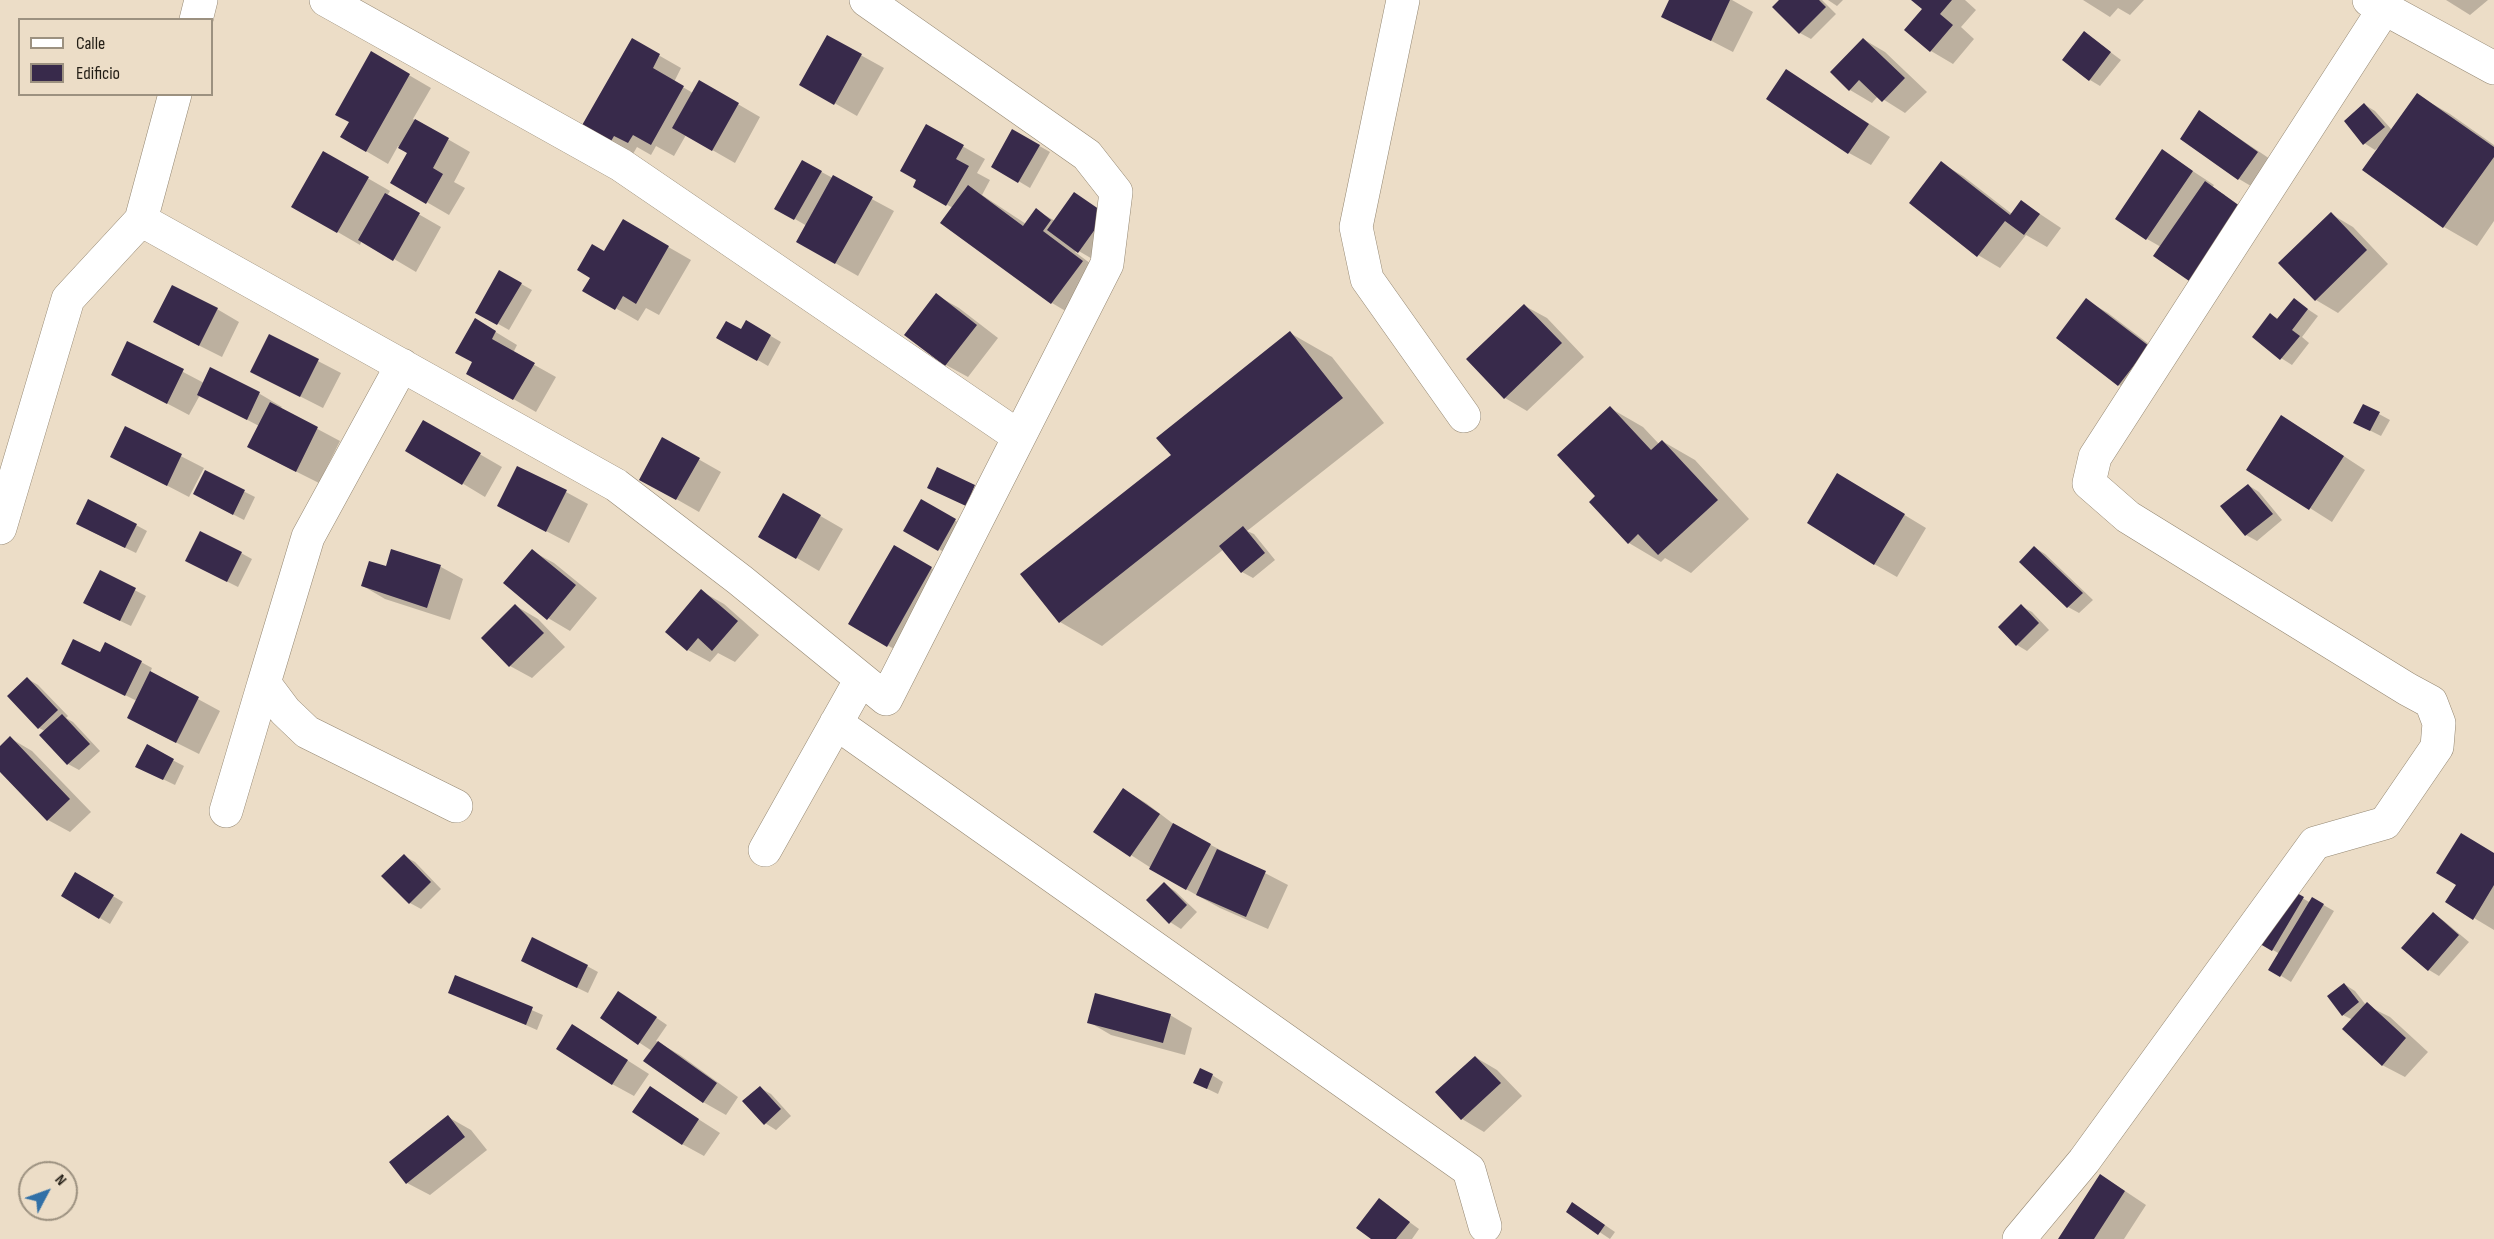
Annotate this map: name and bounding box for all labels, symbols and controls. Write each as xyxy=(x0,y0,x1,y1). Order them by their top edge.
legend xyxy=(18,18,213,96)
text: Calle xyxy=(76,33,105,54)
text: Edificio xyxy=(76,63,120,84)
north arrow xyxy=(18,1161,78,1221)
text: N xyxy=(50,1171,70,1190)

